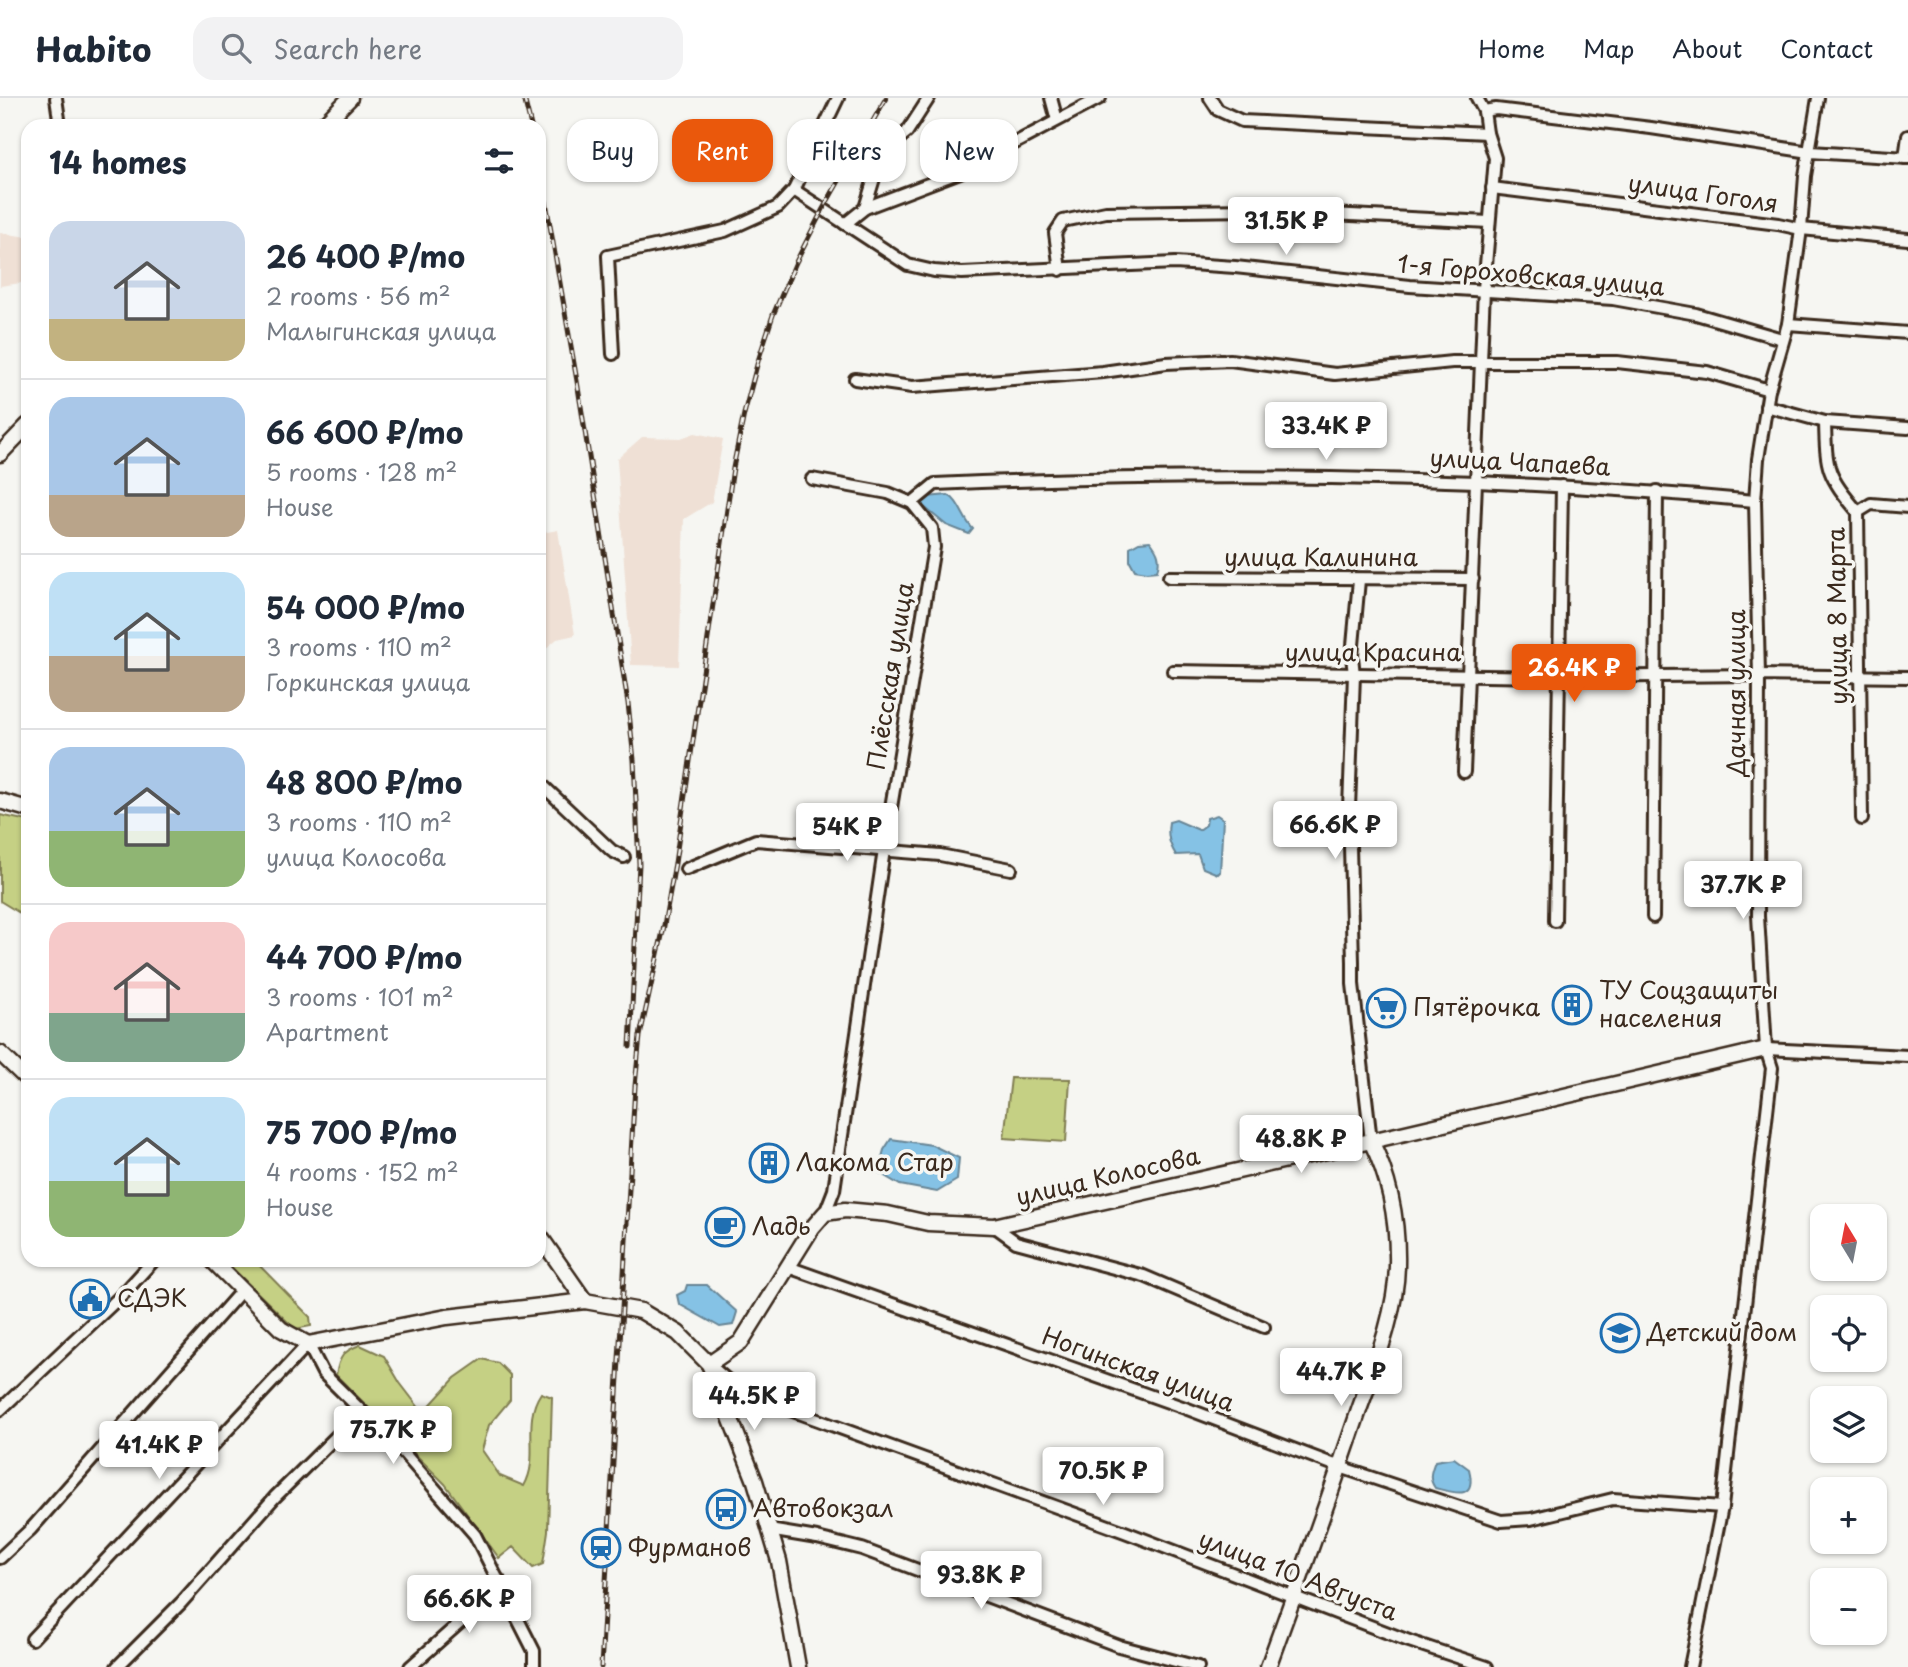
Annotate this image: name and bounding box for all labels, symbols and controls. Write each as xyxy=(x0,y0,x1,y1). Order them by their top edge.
search box xyxy=(193,17,683,80)
text: Habito xyxy=(35,23,151,73)
icon: search xyxy=(217,29,255,67)
text: Search here xyxy=(273,29,422,68)
text: Home xyxy=(1478,30,1545,66)
text: Map xyxy=(1583,30,1634,66)
text: About xyxy=(1672,30,1742,66)
text: Contact xyxy=(1780,30,1873,66)
chip: Buy xyxy=(567,119,658,182)
chip: Rent xyxy=(672,119,773,182)
chip: Filters xyxy=(787,119,906,182)
chip: New xyxy=(920,119,1018,182)
text: 14 homes xyxy=(49,139,187,184)
icon: filters xyxy=(480,142,518,180)
street label: улица Гоголя xyxy=(1626,164,1781,220)
pin: 31.5K ₽ xyxy=(1221,198,1351,257)
text: 31.5K ₽ xyxy=(1244,202,1328,237)
text: 26 400 ₽/mo xyxy=(266,233,465,278)
street label: 1-я Гороховская улица xyxy=(1396,244,1666,304)
icon: home xyxy=(105,249,189,333)
text: 2 rooms · 56 m² xyxy=(266,278,451,313)
text: Малыгинская улица xyxy=(266,313,496,348)
pin: 33.4K ₽ xyxy=(1261,402,1391,462)
text: 33.4K ₽ xyxy=(1281,407,1371,442)
text: 66 600 ₽/mo xyxy=(266,409,463,454)
icon: home xyxy=(105,425,189,509)
street label: улица Чапаева xyxy=(1429,438,1611,484)
text: 5 rooms · 128 m² xyxy=(266,454,457,489)
text: House xyxy=(266,489,333,524)
street label: улица 8 Марта xyxy=(1816,526,1856,705)
street label: улица Калинина xyxy=(1224,538,1418,574)
street label: Плёсская улица xyxy=(856,579,922,772)
text: 54 000 ₽/mo xyxy=(266,584,465,629)
icon: home xyxy=(105,600,189,684)
street label: Дачная улица xyxy=(1717,609,1753,778)
text: 3 rooms · 110 m² xyxy=(266,629,452,664)
street label: улица Красина xyxy=(1285,633,1461,669)
pin: 26.4K ₽ xyxy=(1509,644,1639,704)
text: 26.4K ₽ xyxy=(1528,649,1620,684)
text: Горкинская улица xyxy=(266,664,470,699)
text: 48 800 ₽/mo xyxy=(266,759,463,804)
icon: home xyxy=(105,775,189,859)
pin: 66.6K ₽ xyxy=(1270,802,1400,861)
text: 3 rooms · 110 m² xyxy=(266,804,452,839)
pin: 54K ₽ xyxy=(798,804,896,863)
text: 66.6K ₽ xyxy=(1289,806,1381,841)
text: 54K ₽ xyxy=(812,808,882,843)
text: улица Колосова xyxy=(266,839,446,874)
pin: 37.7K ₽ xyxy=(1678,862,1808,921)
text: 37.7K ₽ xyxy=(1700,866,1786,901)
text: 44 700 ₽/mo xyxy=(266,934,462,979)
icon: home xyxy=(105,950,189,1034)
place label: ТУ Соцзащиты населения xyxy=(1599,971,1778,1035)
text: 3 rooms · 101 m² xyxy=(266,979,454,1014)
building icon: ТУ Соцзащиты населения xyxy=(1551,984,1593,1026)
supermarket icon: Пятёрочка xyxy=(1365,987,1407,1029)
place label: Пятёрочка xyxy=(1413,988,1540,1024)
text: Apartment xyxy=(266,1014,389,1049)
text: 75 700 ₽/mo xyxy=(266,1109,457,1154)
pin: 48.8K ₽ xyxy=(1236,1116,1366,1175)
text: 48.8K ₽ xyxy=(1256,1120,1347,1155)
icon: home xyxy=(105,1125,189,1209)
street label: улица Колосова xyxy=(1012,1136,1203,1214)
building icon: Лакома Стар xyxy=(748,1142,790,1184)
place label: Лакома Стар xyxy=(796,1143,954,1179)
text: 4 rooms · 152 m² xyxy=(266,1154,459,1189)
text: House xyxy=(266,1189,333,1224)
north arrow xyxy=(1810,1204,1886,1281)
map controls xyxy=(1810,1204,1887,1645)
cafe icon: Ладь xyxy=(704,1206,746,1248)
place label: Ладь xyxy=(752,1207,811,1243)
public building icon: СДЭК xyxy=(69,1278,111,1320)
place label: СДЭК xyxy=(117,1279,187,1315)
button: locate xyxy=(1810,1295,1887,1372)
school or university icon: Детский дом xyxy=(1599,1312,1641,1354)
place label: Детский дом xyxy=(1646,1313,1797,1349)
street label: Ногинская улица xyxy=(1037,1317,1240,1420)
pin: 44.7K ₽ xyxy=(1276,1348,1406,1408)
text: 44.7K ₽ xyxy=(1296,1353,1386,1388)
pin: 44.5K ₽ xyxy=(689,1372,819,1432)
text: 44.5K ₽ xyxy=(709,1377,799,1412)
button: layers xyxy=(1810,1386,1887,1463)
pin: 75.7K ₽ xyxy=(328,1406,458,1466)
text: 75.7K ₽ xyxy=(350,1411,436,1446)
pin: 41.4K ₽ xyxy=(94,1422,224,1481)
text: 41.4K ₽ xyxy=(115,1426,203,1461)
pin: 70.5K ₽ xyxy=(1038,1448,1168,1507)
text: 70.5K ₽ xyxy=(1058,1452,1148,1487)
button: + xyxy=(1810,1477,1887,1554)
bus stop icon: Автовокзал xyxy=(705,1488,747,1530)
place label: Автовокзал xyxy=(753,1489,894,1525)
street label: улица 10 Августа xyxy=(1194,1520,1404,1629)
station icon: Фурманов xyxy=(580,1527,622,1569)
place label: Фурманов xyxy=(628,1528,751,1564)
pin: 93.8K ₽ xyxy=(916,1552,1046,1611)
text: 93.8K ₽ xyxy=(937,1556,1025,1591)
button: − xyxy=(1810,1568,1887,1645)
pin: 66.6K ₽ xyxy=(404,1576,534,1635)
text: 66.6K ₽ xyxy=(423,1580,515,1615)

